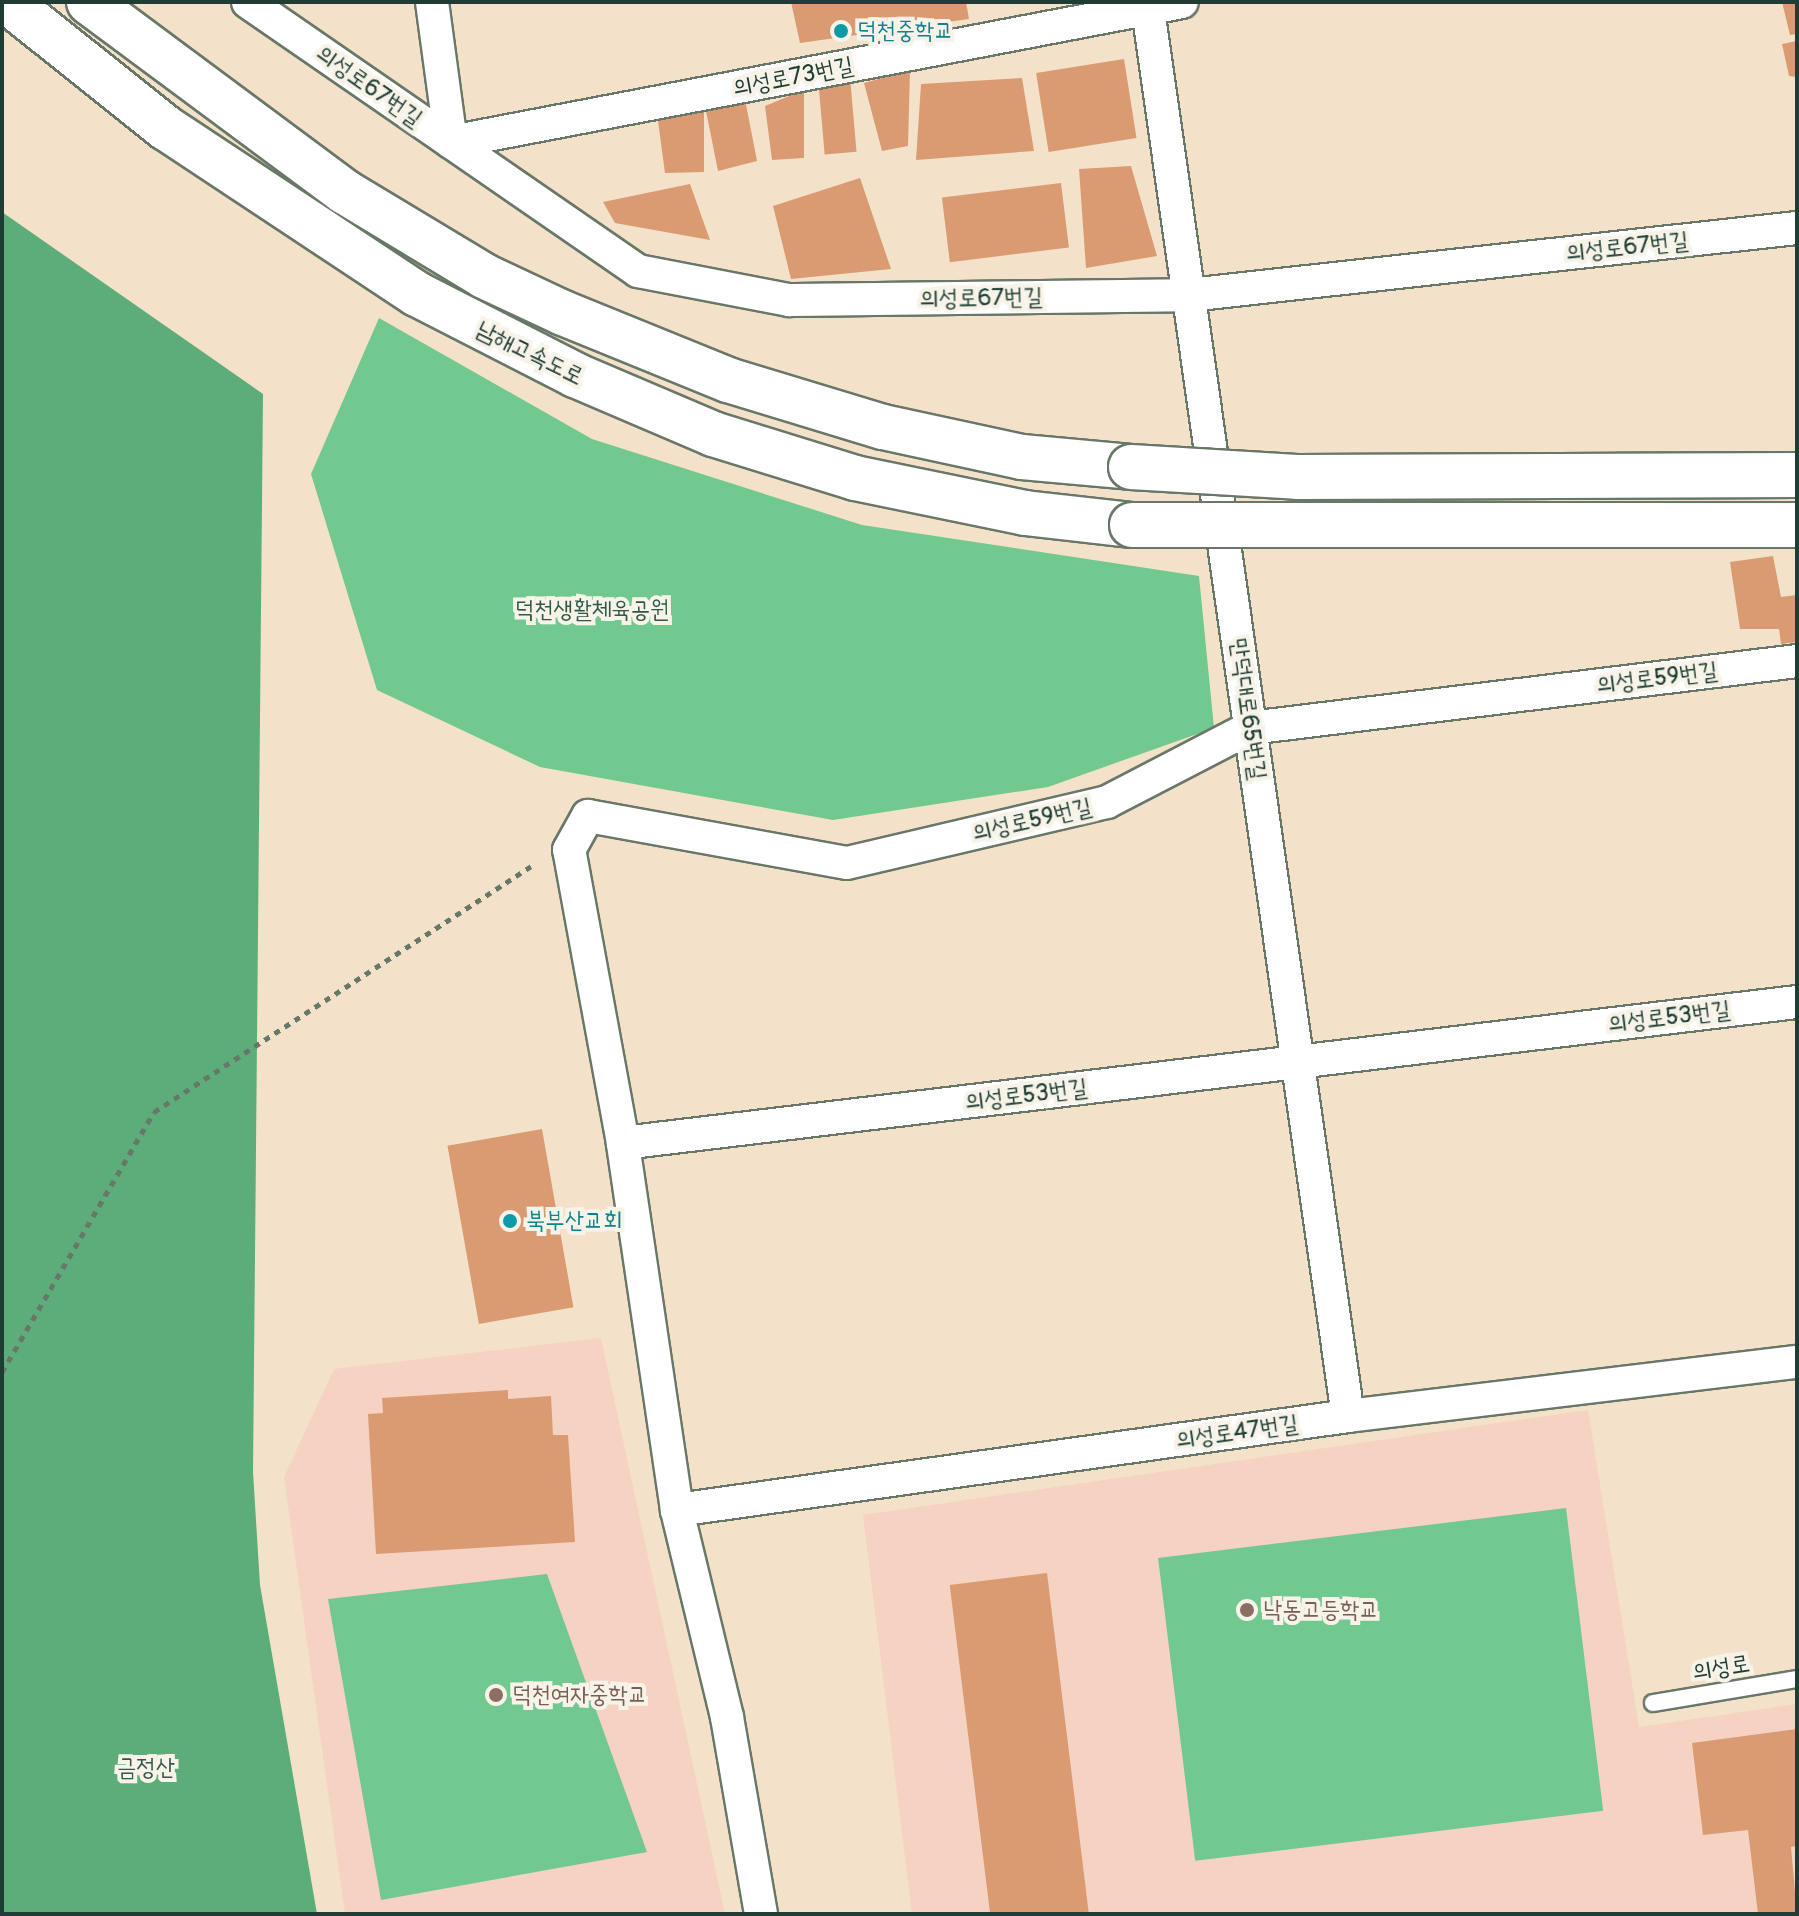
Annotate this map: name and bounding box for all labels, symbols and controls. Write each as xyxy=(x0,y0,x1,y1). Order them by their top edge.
place label: 덕천중학교 xyxy=(857,17,954,45)
marker: 덕천중학교 xyxy=(832,22,850,40)
street label: 의성로67번길 xyxy=(310,39,428,133)
street label: 의성로73번길 xyxy=(730,51,856,103)
street label: 의성로67번길 xyxy=(1564,226,1690,268)
street label: 의성로67번길 xyxy=(919,283,1043,313)
street label: 남해고속도로 xyxy=(472,315,588,391)
park label: 덕천생활체육공원 xyxy=(515,596,669,624)
street label: 만덕대로65번길 xyxy=(1224,636,1272,782)
street label: 의성로59번길 xyxy=(1595,656,1719,700)
street label: 의성로59번길 xyxy=(969,792,1095,848)
street label: 의성로53번길 xyxy=(1606,995,1732,1039)
street label: 의성로53번길 xyxy=(963,1073,1089,1117)
place label: 북부산교회 xyxy=(526,1207,623,1235)
marker: 북부산교회 xyxy=(501,1212,519,1230)
street label: 의성로47번길 xyxy=(1174,1409,1300,1455)
place label: 낙동고등학교 xyxy=(1263,1596,1379,1624)
marker: 낙동고등학교 xyxy=(1238,1601,1256,1619)
street label: 의성로 xyxy=(1690,1649,1752,1687)
place label: 덕천여자중학교 xyxy=(512,1681,647,1709)
marker: 덕천여자중학교 xyxy=(487,1686,505,1704)
park label: 금정산 xyxy=(117,1754,175,1782)

